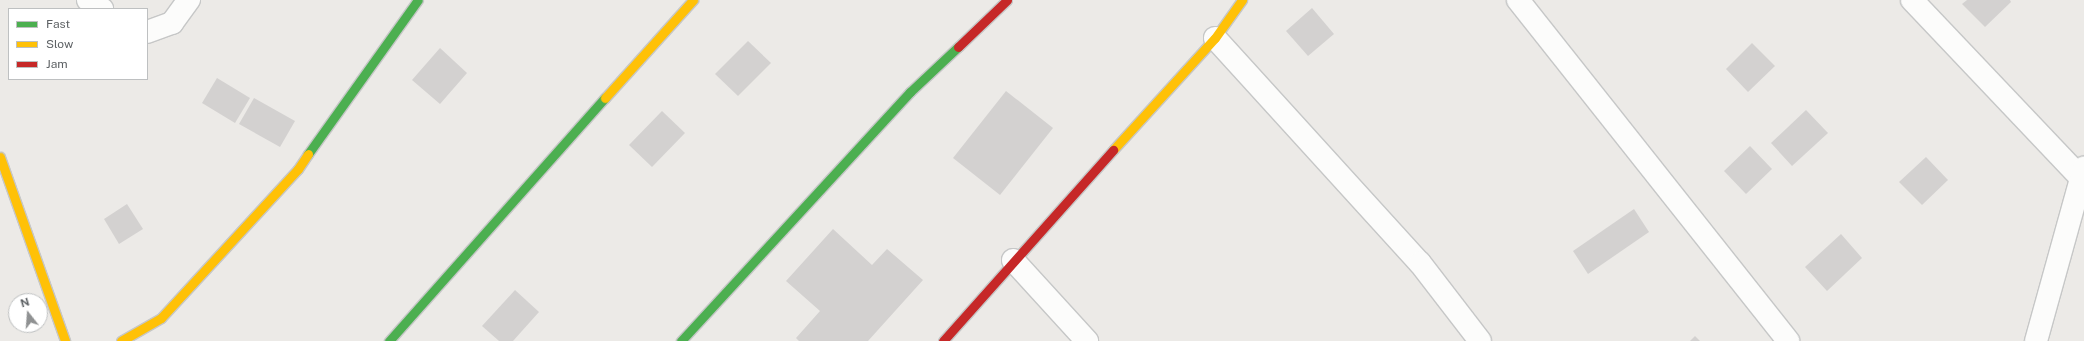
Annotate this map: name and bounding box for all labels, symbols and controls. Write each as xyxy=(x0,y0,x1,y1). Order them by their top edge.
legend xyxy=(8,8,148,80)
text: Fast xyxy=(46,17,70,31)
text: Slow xyxy=(46,37,73,51)
text: Jam xyxy=(46,57,68,71)
north arrow xyxy=(8,293,48,333)
text: N xyxy=(19,295,31,309)

